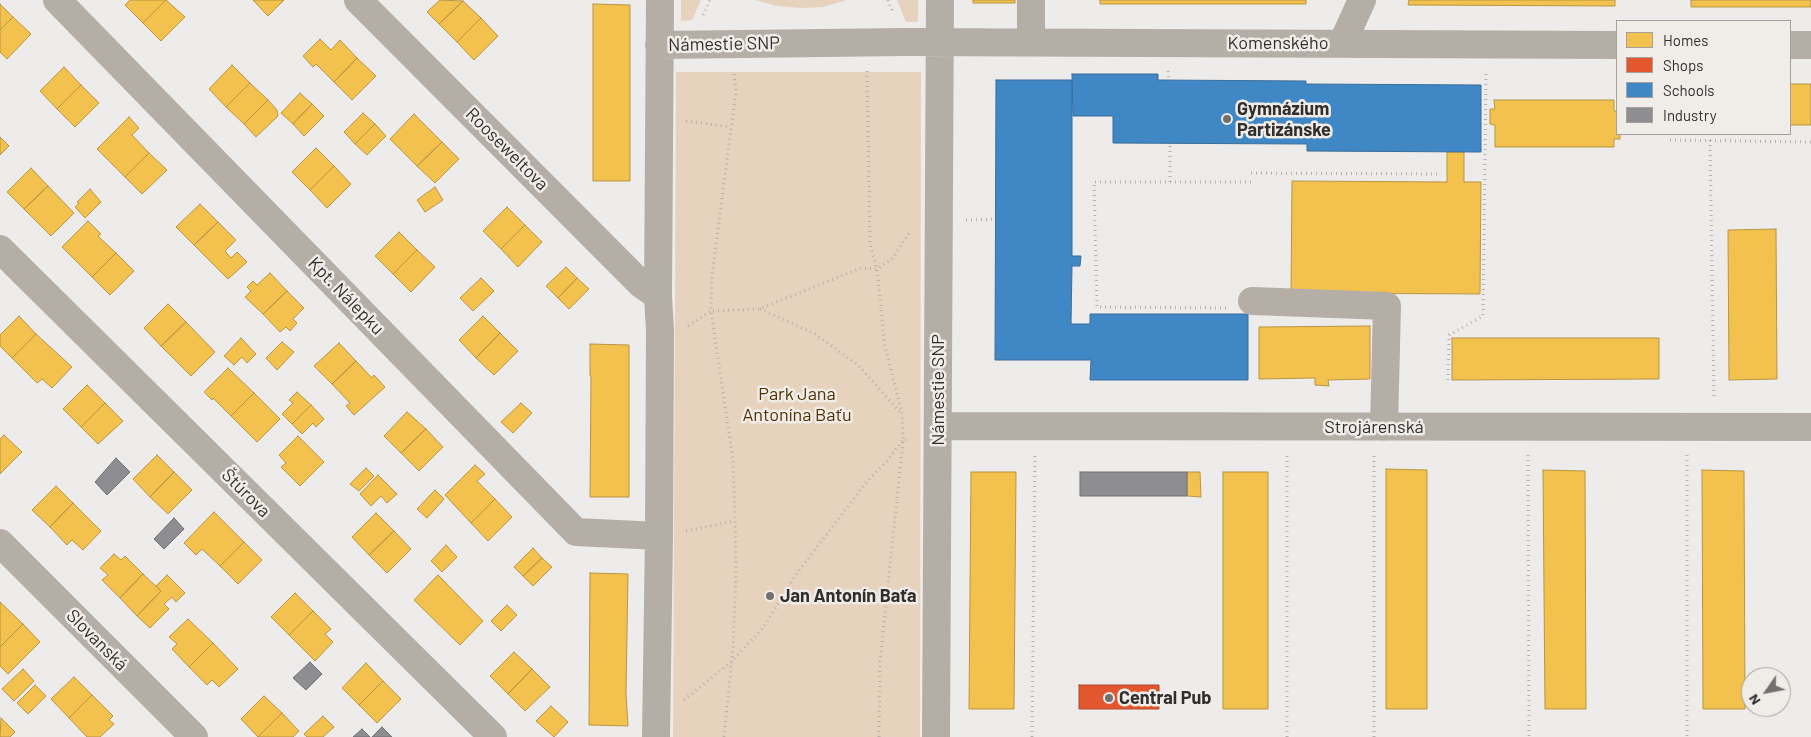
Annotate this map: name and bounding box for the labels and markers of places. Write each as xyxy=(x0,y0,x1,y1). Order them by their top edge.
place label: Gymnázium Partizánske xyxy=(1237,98,1331,140)
marker: Gymnázium Partizánske xyxy=(1221,113,1233,125)
place label: Jan Antonín Baťa xyxy=(780,585,916,607)
marker: Jan Antonín Baťa xyxy=(764,590,776,602)
place label: Central Pub xyxy=(1119,687,1211,709)
marker: Central Pub xyxy=(1103,692,1115,704)

